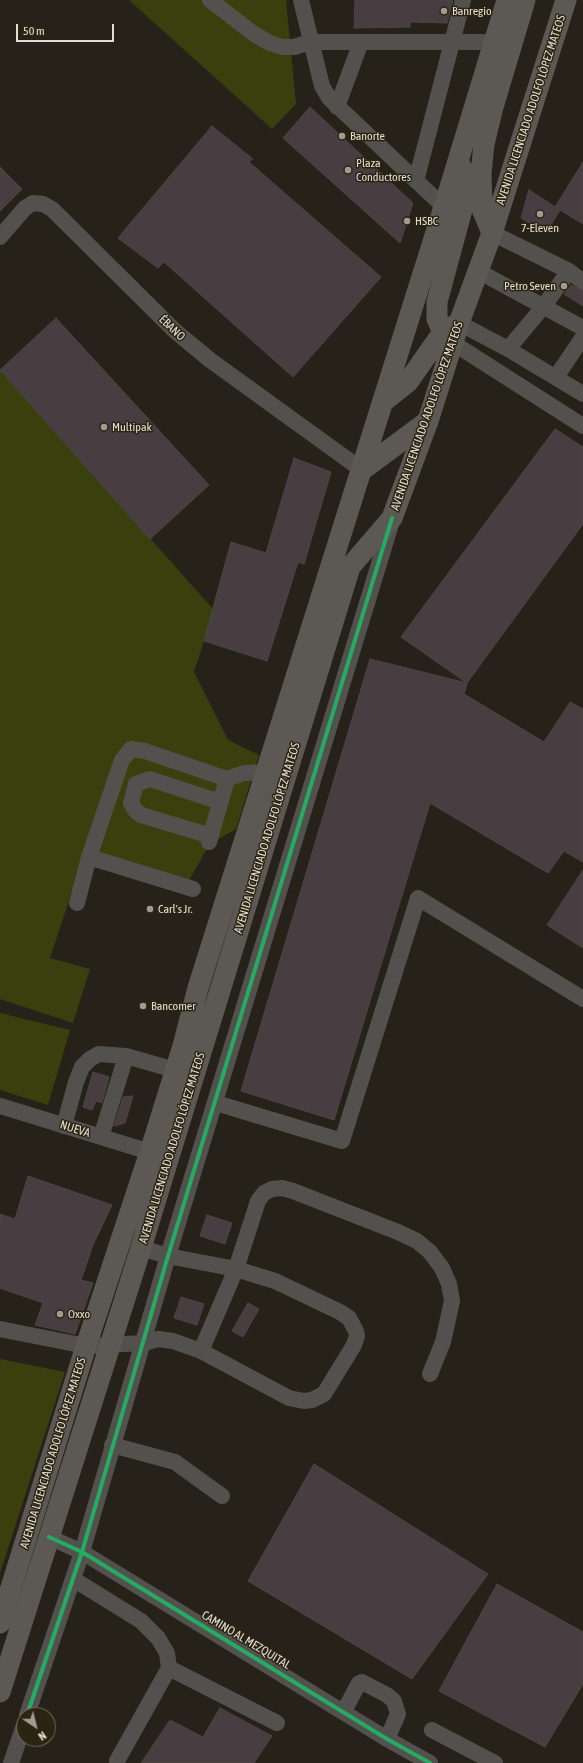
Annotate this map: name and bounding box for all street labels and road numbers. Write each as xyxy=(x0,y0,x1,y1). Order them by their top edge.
street label: AVENIDA LICENCIADO ADOLFO LÓPEZ MATEOS xyxy=(493,13,569,207)
street label: ÉBANO xyxy=(156,312,188,344)
street label: AVENIDA LICENCIADO ADOLFO LÓPEZ MATEOS xyxy=(388,320,466,512)
street label: AVENIDA LICENCIADO ADOLFO LÓPEZ MATEOS xyxy=(231,741,303,935)
street label: AVENIDA LICENCIADO ADOLFO LÓPEZ MATEOS xyxy=(136,1051,208,1245)
street label: NUEVA xyxy=(58,1118,92,1140)
street label: AVENIDA LICENCIADO ADOLFO LÓPEZ MATEOS xyxy=(17,1356,89,1550)
street label: CAMINO AL MEZQUITAL xyxy=(199,1608,293,1672)

